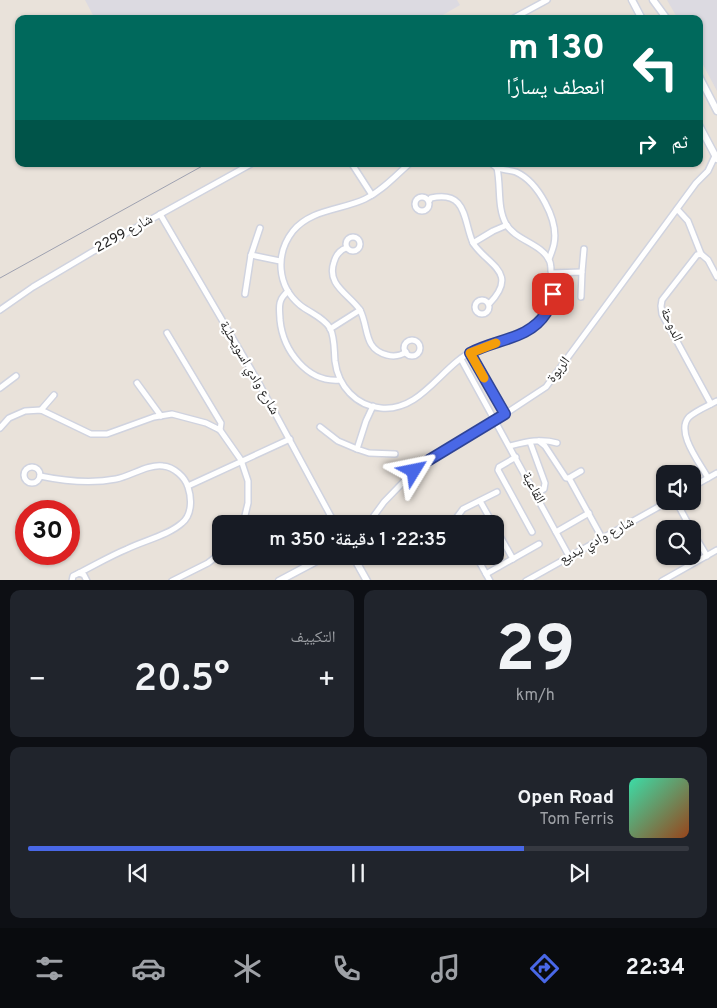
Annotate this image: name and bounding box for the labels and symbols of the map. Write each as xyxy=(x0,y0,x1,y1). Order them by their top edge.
street label: شارع 2299 xyxy=(92,211,156,257)
pin xyxy=(532,273,574,315)
street label: الدوحة xyxy=(656,306,686,344)
street label: شارع وادي اسويحلية xyxy=(214,318,283,419)
street label: الربوة xyxy=(544,354,574,386)
position arrow xyxy=(387,444,439,496)
street label: القاعية xyxy=(518,469,548,507)
speed limit sign: 30 xyxy=(15,500,80,565)
street label: شارع وادي لبديع xyxy=(557,514,638,570)

